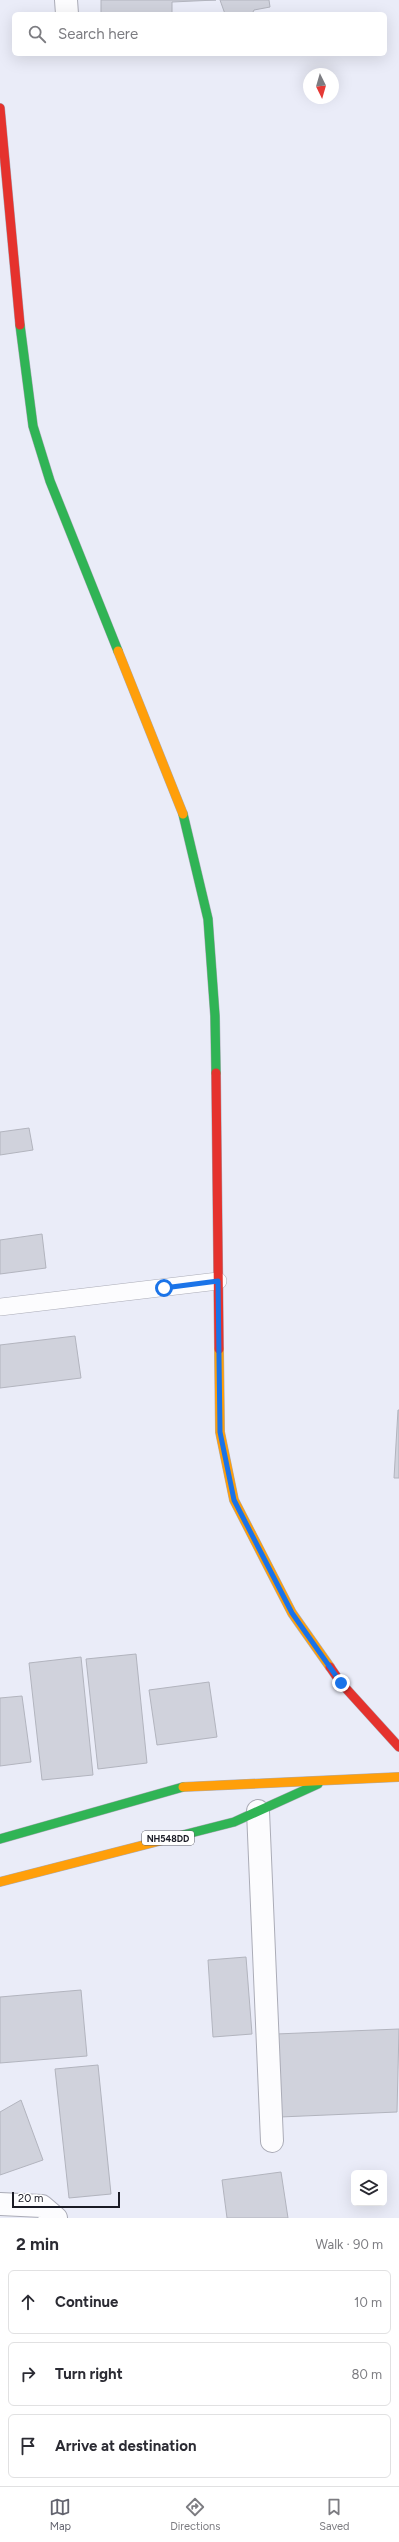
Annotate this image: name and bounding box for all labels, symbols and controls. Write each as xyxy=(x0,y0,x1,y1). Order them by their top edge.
search box xyxy=(12,12,387,56)
icon: search xyxy=(26,23,48,45)
text: Search here xyxy=(58,25,138,43)
north arrow xyxy=(303,68,339,104)
route start xyxy=(155,1279,173,1297)
route end xyxy=(332,1674,350,1692)
road number: NH548DD xyxy=(142,1831,194,1845)
map controls xyxy=(351,2170,387,2206)
button: layers xyxy=(351,2170,387,2206)
scale bar xyxy=(12,2190,120,2209)
text: 20 m xyxy=(18,2192,43,2205)
text: 2 min xyxy=(16,2234,59,2254)
text: Walk · 90 m xyxy=(316,2237,383,2252)
icon: ahead xyxy=(17,2291,39,2313)
text: Continue xyxy=(55,2293,118,2311)
text: 10 m xyxy=(354,2295,382,2310)
icon: right xyxy=(17,2363,39,2385)
text: Turn right xyxy=(55,2365,123,2383)
text: 80 m xyxy=(351,2367,382,2382)
icon: arrive xyxy=(17,2435,39,2457)
text: Arrive at destination xyxy=(55,2437,196,2455)
tab: Map xyxy=(49,2496,71,2533)
tab: Directions xyxy=(170,2496,220,2533)
tab: Saved xyxy=(319,2496,350,2533)

